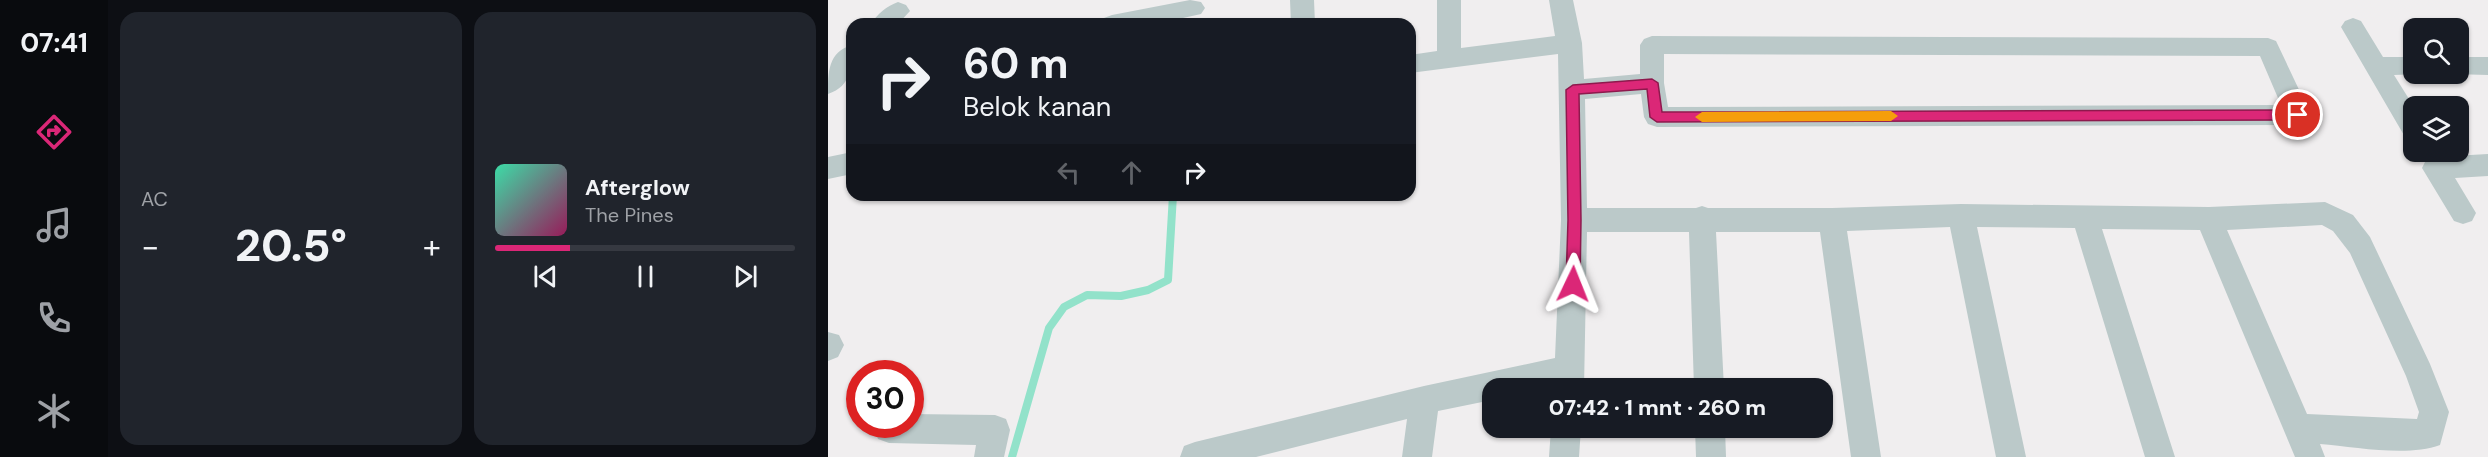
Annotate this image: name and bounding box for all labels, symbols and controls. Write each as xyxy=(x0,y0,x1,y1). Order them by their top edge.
map controls xyxy=(2403,18,2469,162)
button: search xyxy=(2403,18,2469,84)
text: 07:41 xyxy=(20,25,88,60)
text: 60 m xyxy=(963,36,1069,91)
icon: right xyxy=(864,42,942,120)
text: Belok kanan xyxy=(963,89,1111,124)
pin xyxy=(2272,89,2323,140)
button: layers xyxy=(2403,96,2469,162)
icon: arrive xyxy=(2281,98,2314,131)
icon: directions xyxy=(33,111,75,153)
icon: left xyxy=(1052,156,1085,189)
icon: ahead xyxy=(1115,156,1148,189)
icon: right xyxy=(1178,156,1211,189)
text: Afterglow xyxy=(585,173,690,202)
text: AC xyxy=(141,186,168,212)
text: The Pines xyxy=(585,202,674,228)
icon: music xyxy=(33,204,75,246)
text: 20.5° xyxy=(235,216,347,275)
text: − xyxy=(141,225,159,268)
text: + xyxy=(423,225,441,268)
position arrow xyxy=(1541,252,1605,316)
icon: previous xyxy=(529,260,562,293)
icon: pause xyxy=(629,260,662,293)
icon: next xyxy=(729,260,762,293)
icon: phone xyxy=(33,297,75,339)
speed limit sign: 30 xyxy=(846,360,924,438)
icon: climate xyxy=(33,390,75,432)
text: 07:42 · 1 mnt · 260 m xyxy=(1549,393,1766,422)

